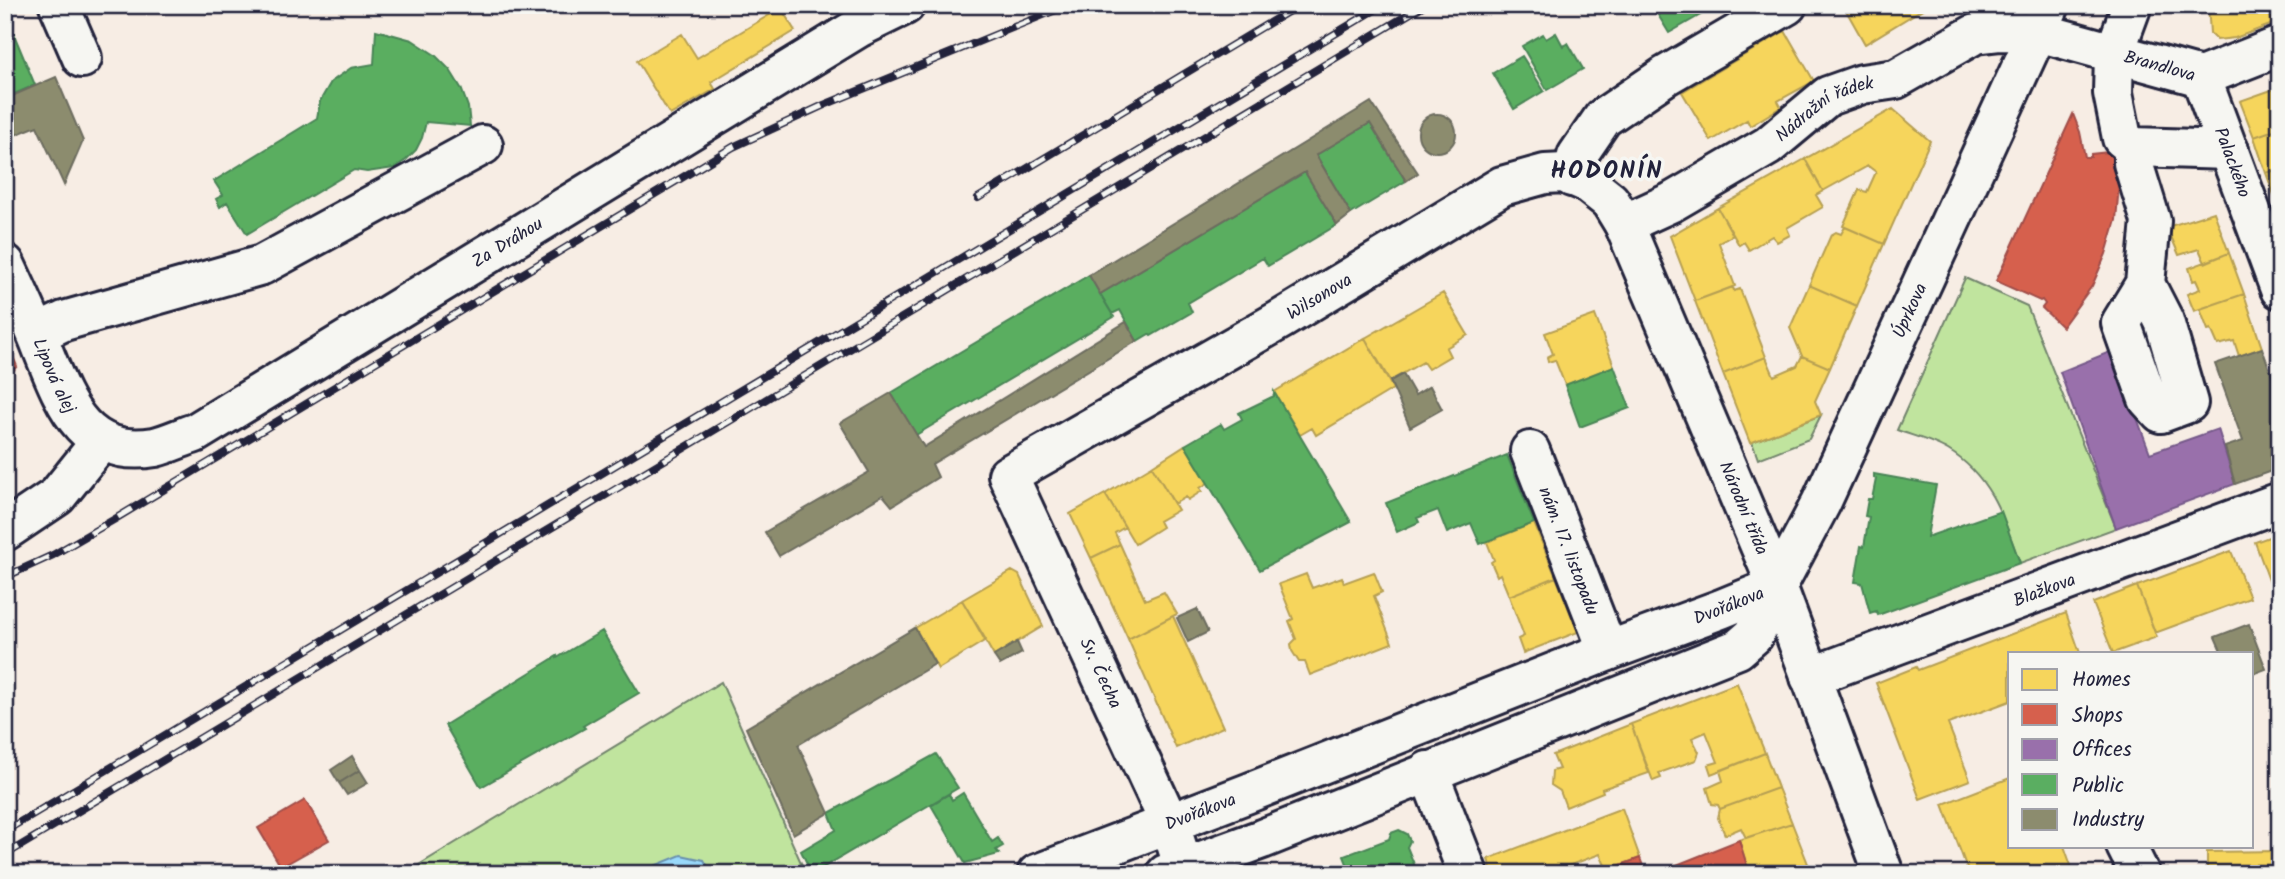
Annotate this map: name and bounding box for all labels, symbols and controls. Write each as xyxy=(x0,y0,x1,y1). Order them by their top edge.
street label: Brandlova xyxy=(2120,43,2199,91)
street label: Nádražní řádek xyxy=(1769,69,1876,150)
street label: Palackého xyxy=(2205,123,2258,202)
district label: HODONÍN xyxy=(1550,152,1664,191)
street label: Za Dráhou xyxy=(467,210,550,277)
street label: Wilsonova xyxy=(1281,267,1358,329)
street label: Úprkova xyxy=(1886,279,1936,343)
street label: Lipová alej xyxy=(24,334,83,421)
street label: Národní třída xyxy=(1710,457,1775,560)
street label: nám. 17. listopadu xyxy=(1529,483,1606,620)
street label: Blažkova xyxy=(2009,566,2080,616)
street label: Dvořákova xyxy=(1690,580,1769,634)
street label: Sv. Čecha xyxy=(1071,633,1129,714)
legend xyxy=(2008,652,2254,848)
text: Homes xyxy=(2072,664,2131,697)
text: Shops xyxy=(2072,700,2123,733)
text: Offices xyxy=(2072,734,2132,767)
text: Public xyxy=(2072,770,2124,803)
street label: Dvořákova xyxy=(1161,786,1241,840)
text: Industry xyxy=(2072,804,2144,837)

